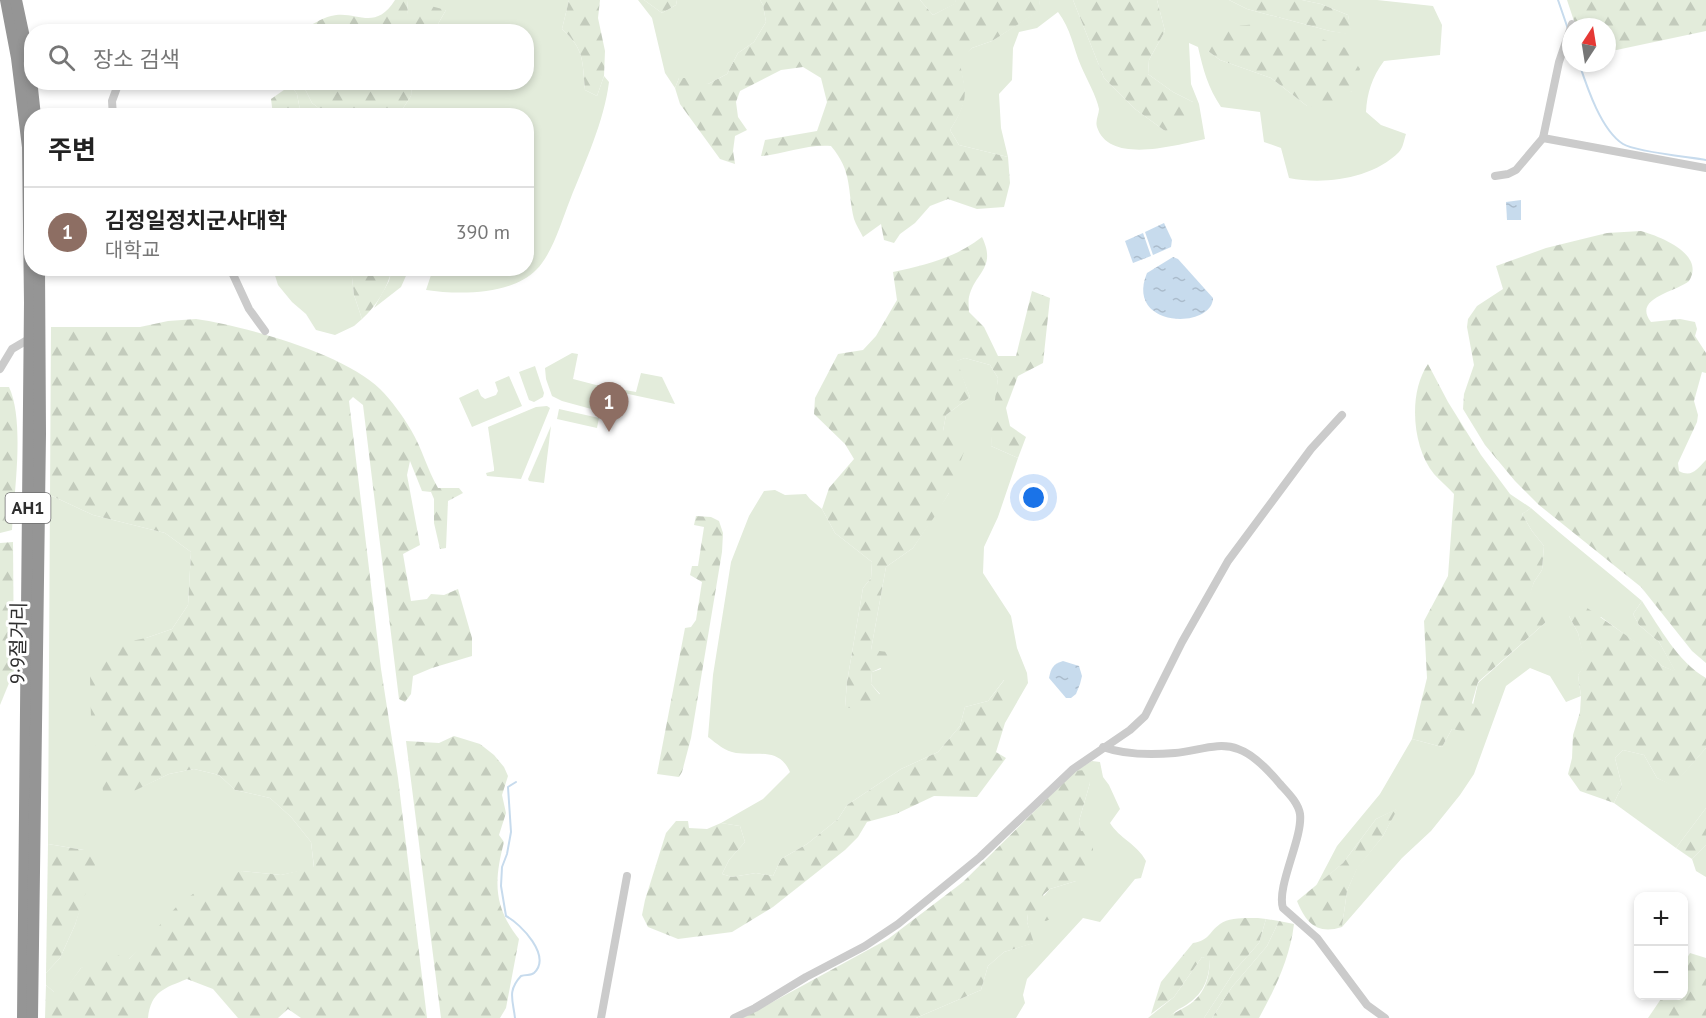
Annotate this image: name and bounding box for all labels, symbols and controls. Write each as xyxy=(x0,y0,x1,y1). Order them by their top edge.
north arrow xyxy=(1562,18,1616,72)
search box xyxy=(24,24,534,90)
icon: search xyxy=(45,41,78,74)
text: 장소 검색 xyxy=(93,45,180,73)
text: 주변 xyxy=(48,133,96,166)
text: 김정일정치군사대학 xyxy=(105,206,287,234)
text: 1 xyxy=(62,219,73,245)
text: 390 m xyxy=(456,219,510,245)
text: 대학교 xyxy=(105,237,160,263)
pin: 1 xyxy=(590,382,628,432)
your location xyxy=(1019,483,1048,512)
road number: AH1 xyxy=(6,493,51,523)
street label: 9·9절거리 xyxy=(4,602,32,684)
map controls xyxy=(1634,892,1688,1000)
button: + xyxy=(1634,892,1688,946)
button: − xyxy=(1634,946,1688,1000)

